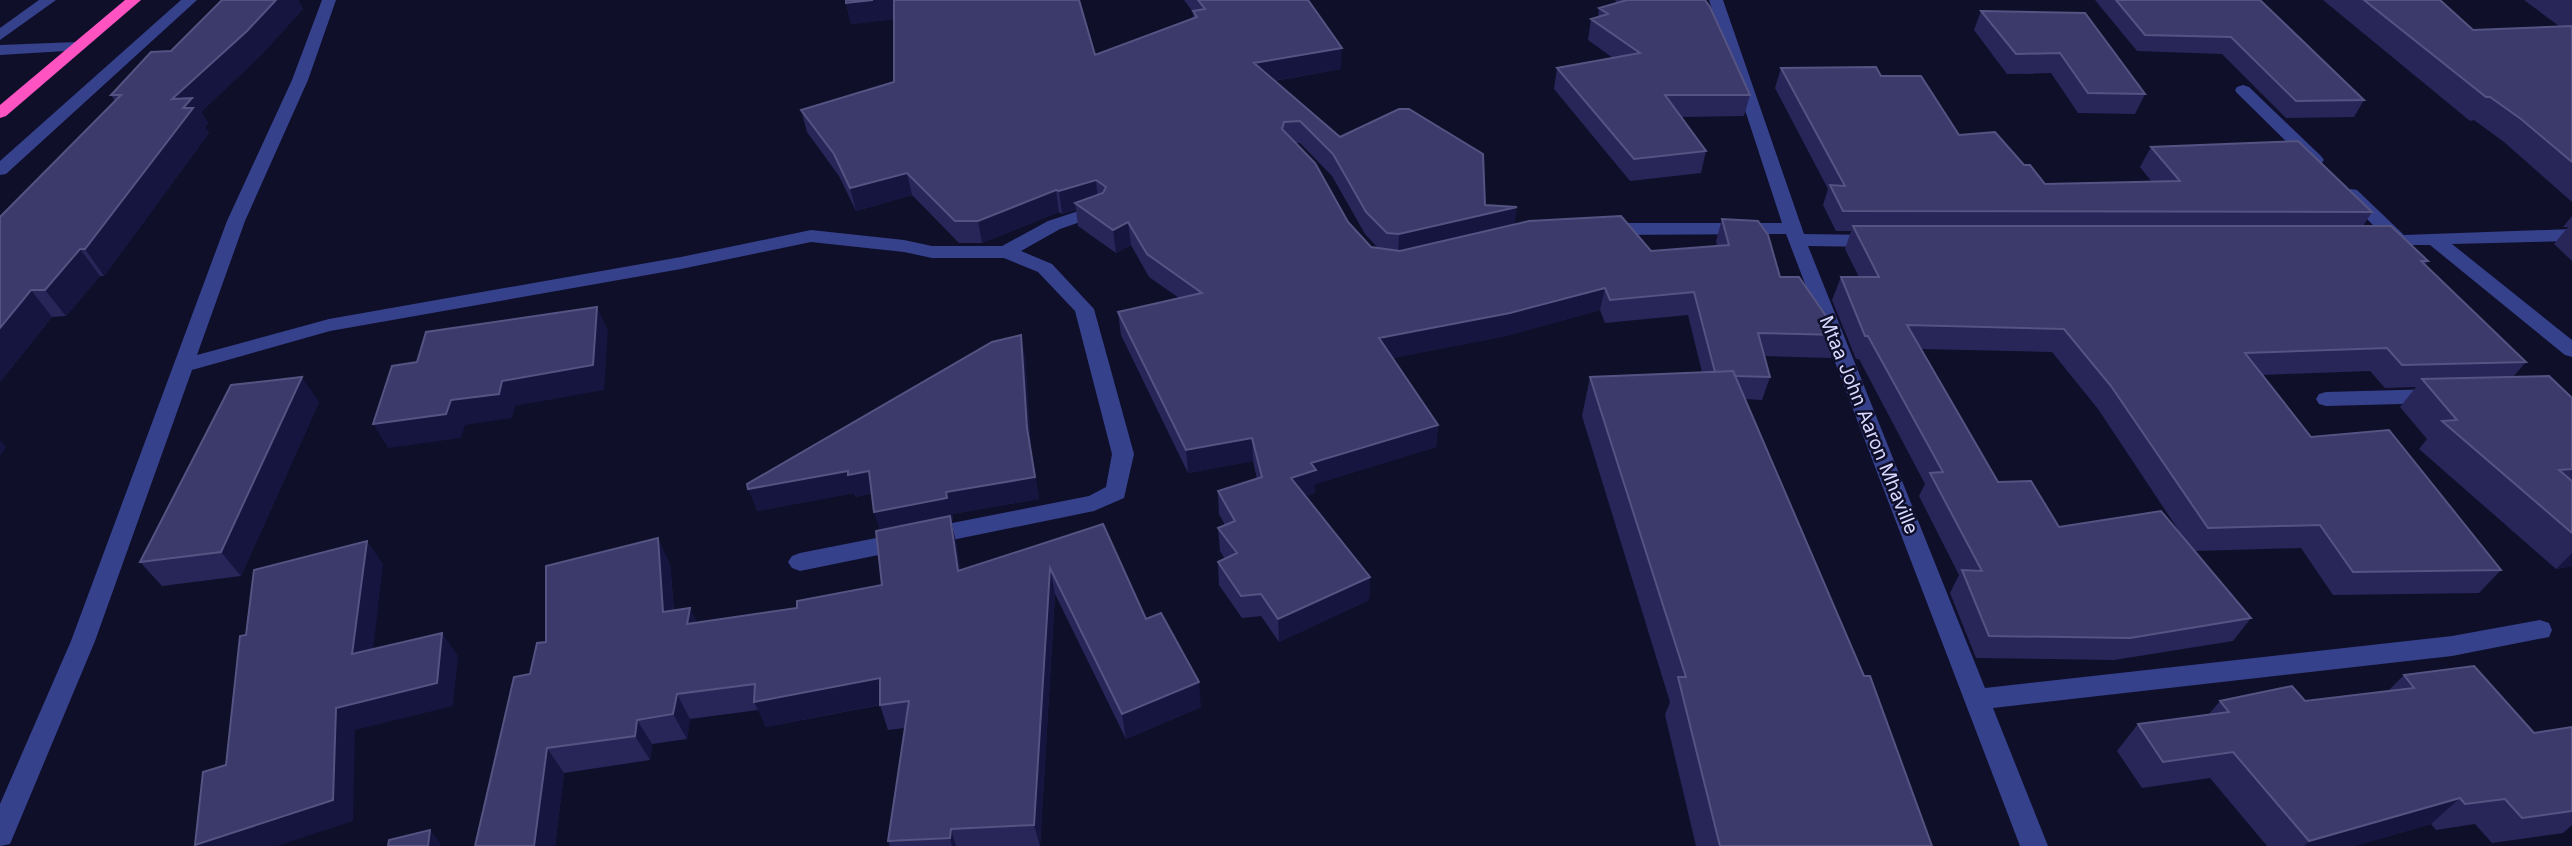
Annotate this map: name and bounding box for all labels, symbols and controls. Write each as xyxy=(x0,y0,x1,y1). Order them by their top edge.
street label: Mtaa John Aaron Mhaville xyxy=(1815,312,1923,538)

